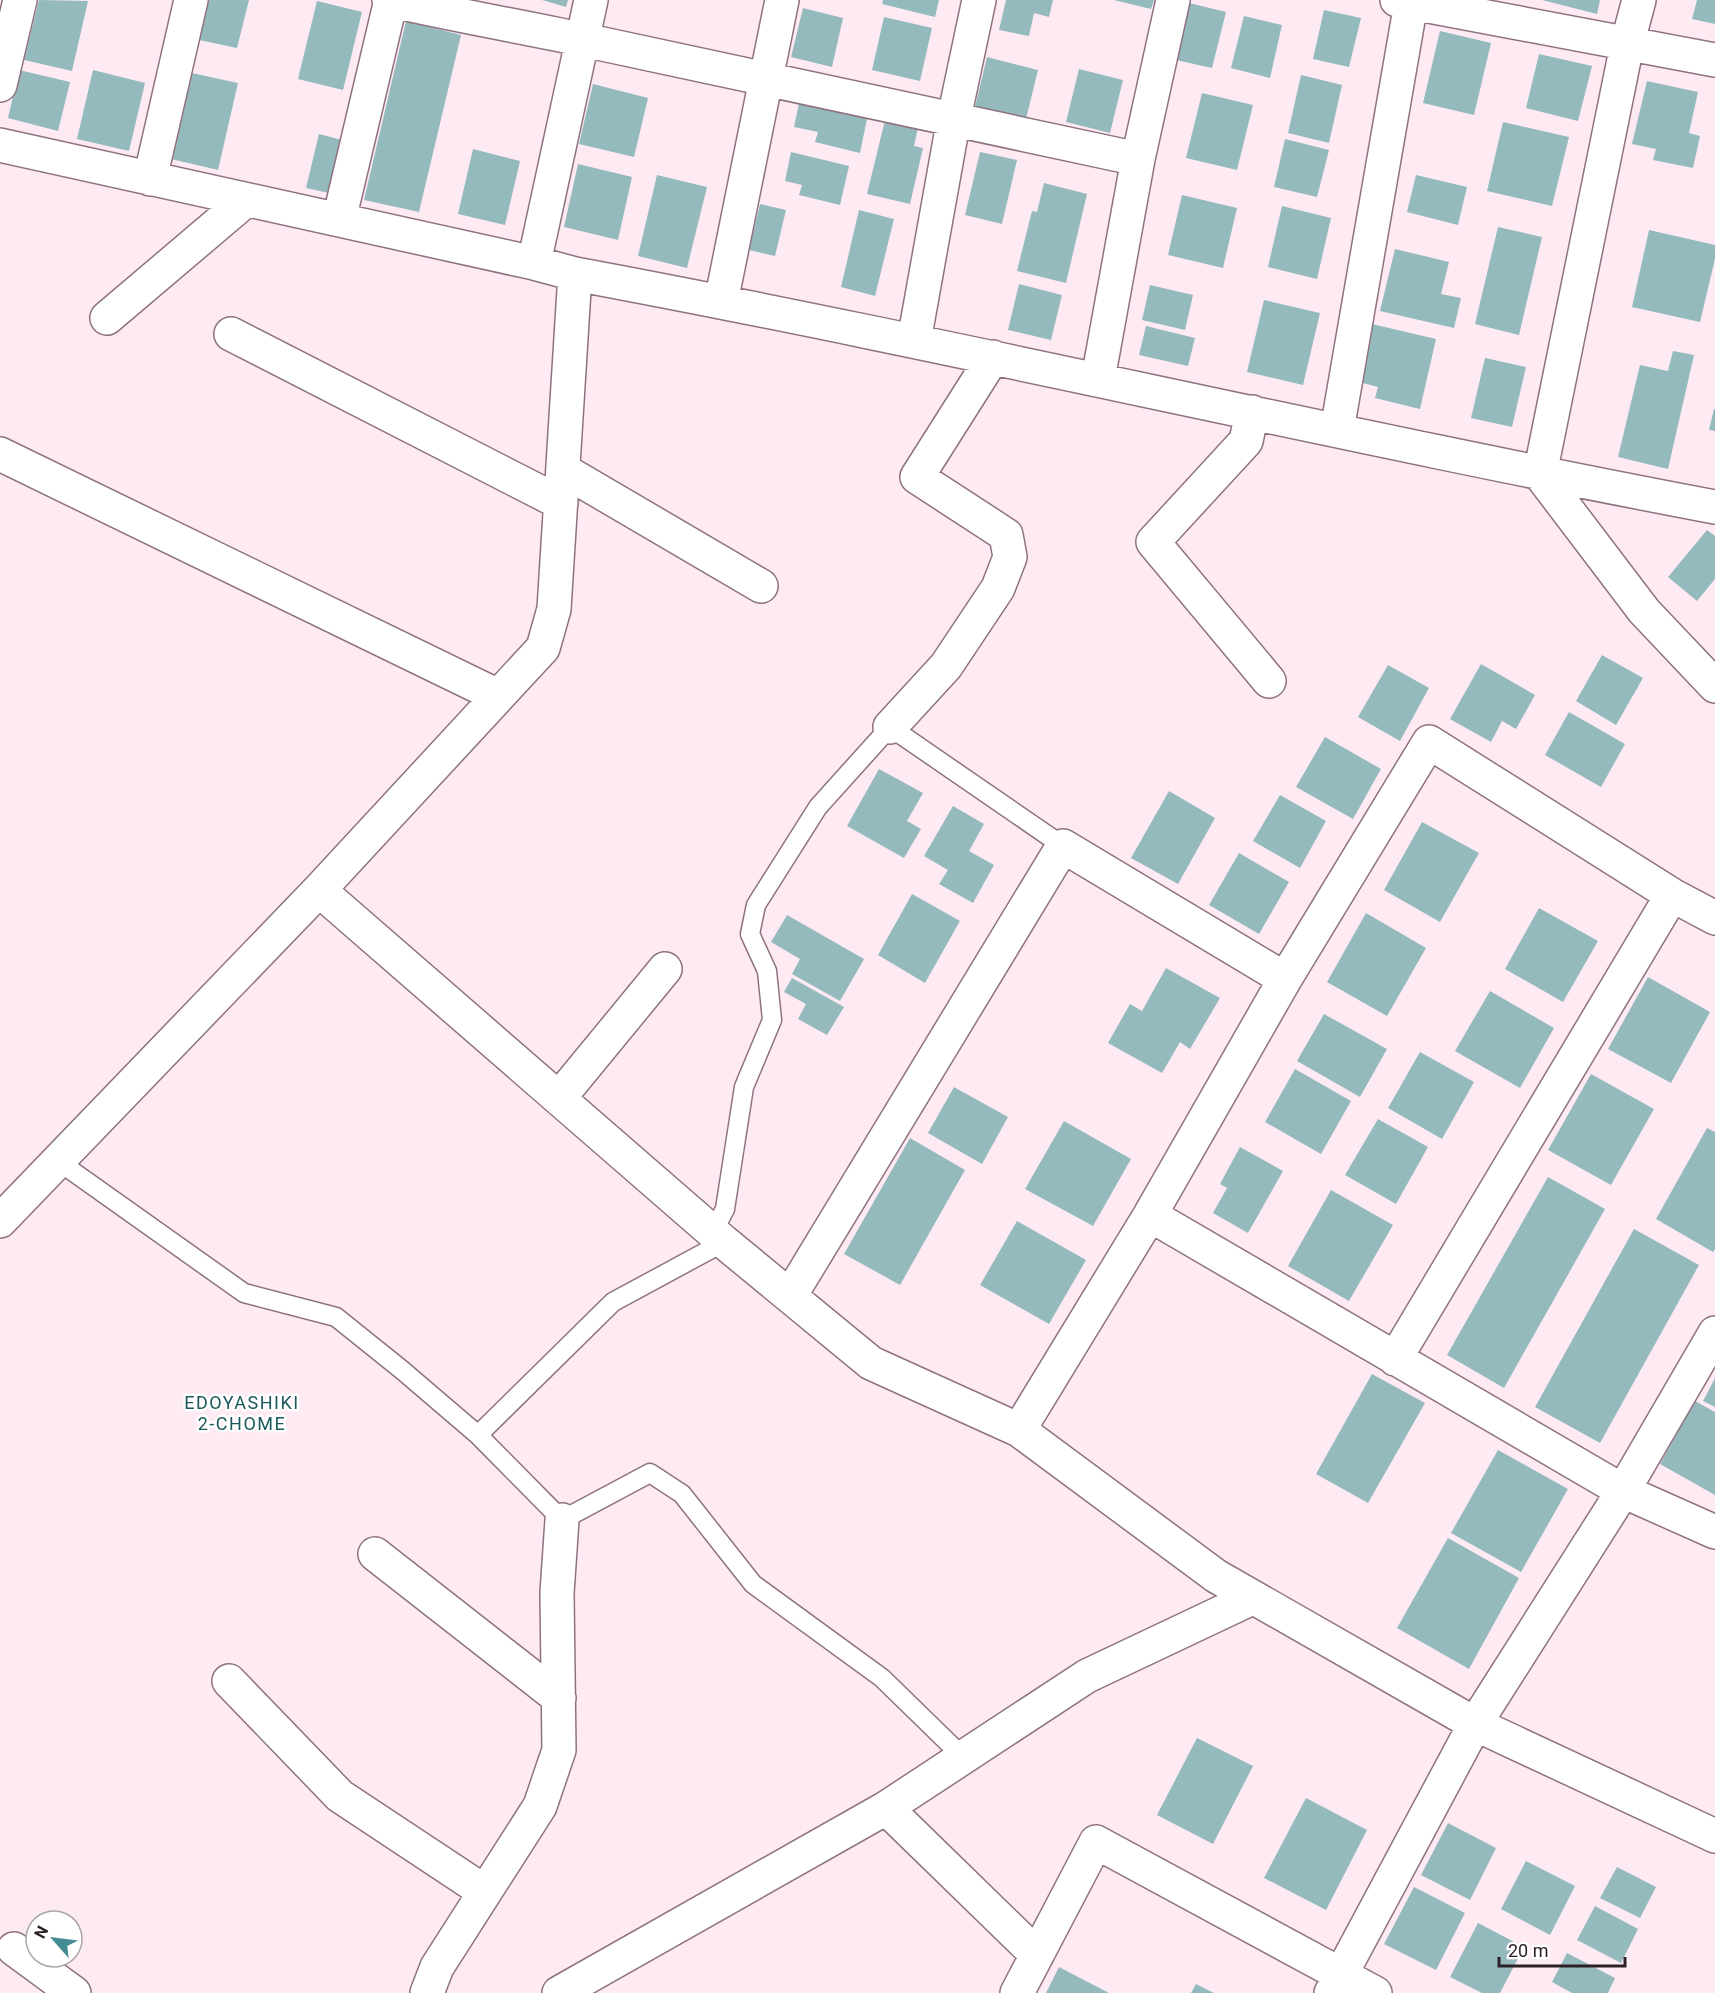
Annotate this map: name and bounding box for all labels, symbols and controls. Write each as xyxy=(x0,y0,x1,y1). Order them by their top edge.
district label: EDOYASHIKI 2-CHOME xyxy=(184,1392,300,1434)
north arrow xyxy=(24,1909,84,1969)
text: N xyxy=(30,1923,52,1942)
scale bar xyxy=(1499,1930,1625,1968)
text: 20 m xyxy=(1508,1940,1548,1961)

